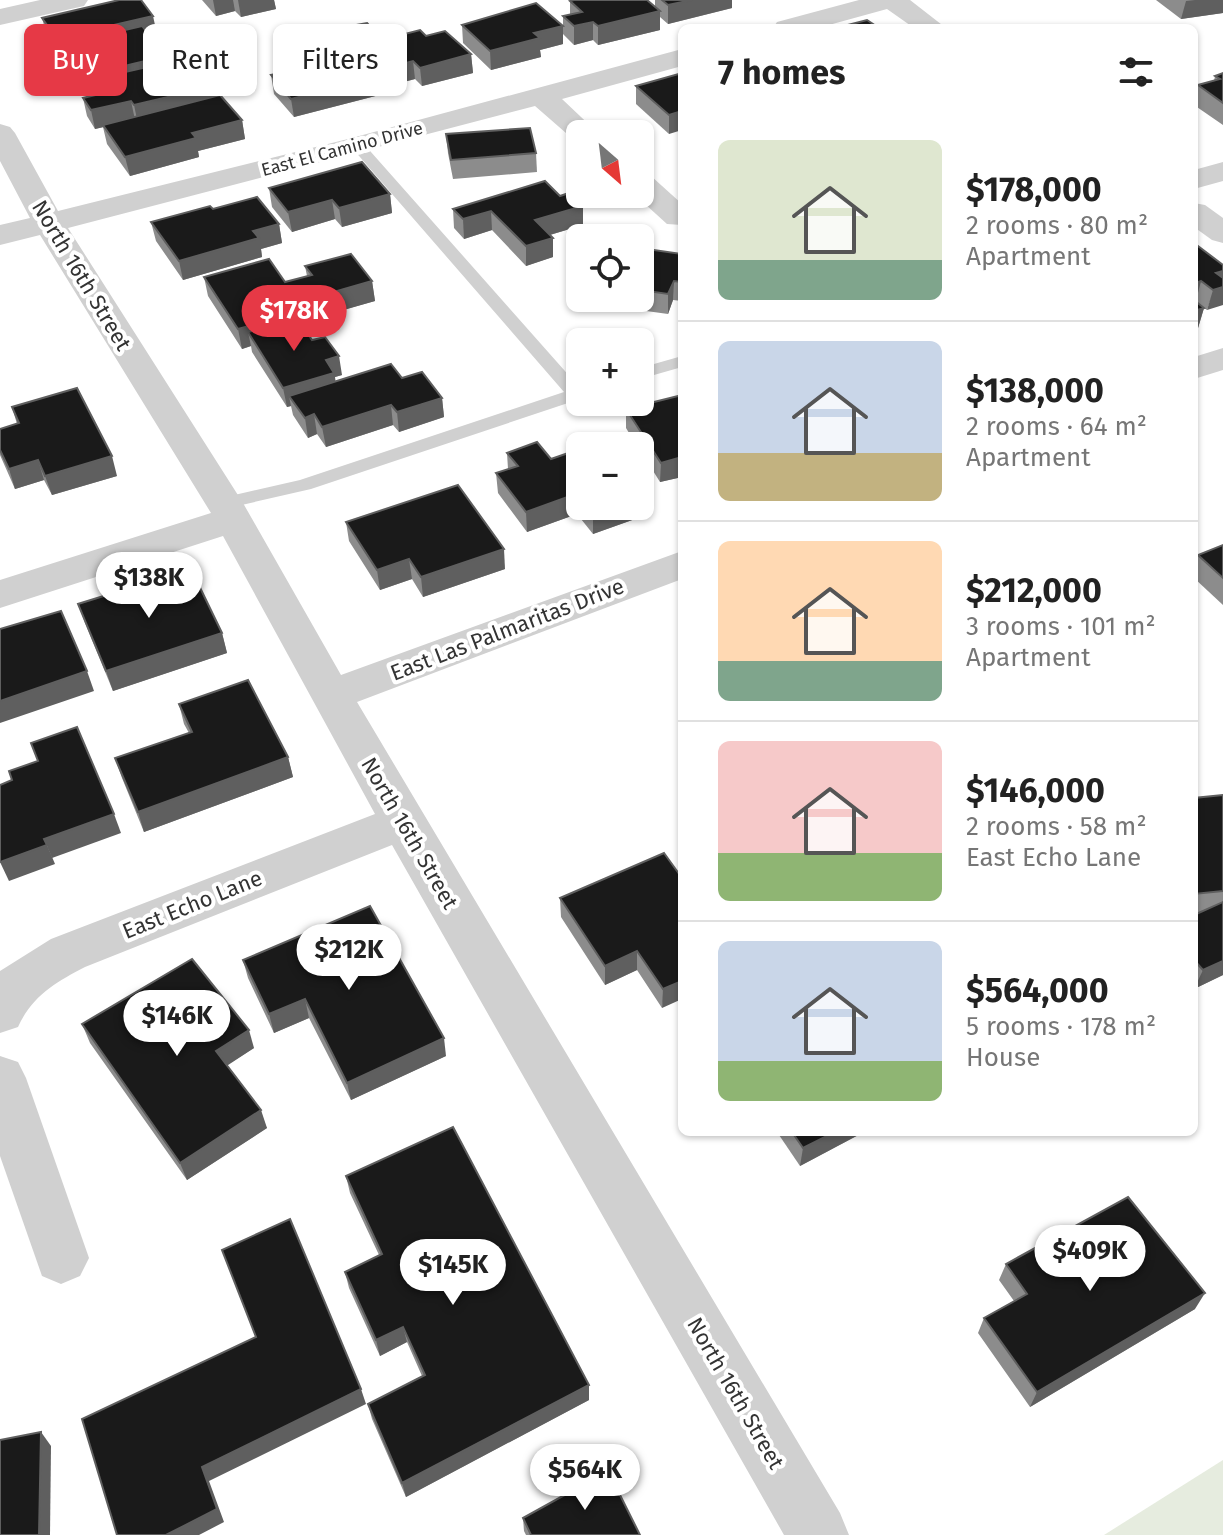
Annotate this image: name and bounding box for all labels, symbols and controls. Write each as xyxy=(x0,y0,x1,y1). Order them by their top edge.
chip: Buy xyxy=(24,24,127,96)
chip: Rent xyxy=(143,24,257,96)
chip: Filters xyxy=(273,24,407,96)
icon: filters xyxy=(1114,50,1158,94)
text: 7 homes xyxy=(718,52,845,93)
street label: East El Camino Drive xyxy=(259,117,425,181)
north arrow xyxy=(566,120,654,208)
map controls xyxy=(566,120,654,520)
text: $178,000 xyxy=(966,169,1102,210)
icon: home xyxy=(782,172,878,268)
street label: North 16th Street xyxy=(26,195,137,355)
text: 2 rooms · 80 m² xyxy=(966,210,1148,241)
button: locate xyxy=(566,224,654,312)
text: Apartment xyxy=(966,241,1091,272)
pin: $178K xyxy=(238,285,350,353)
text: $178K xyxy=(260,295,328,326)
button: + xyxy=(566,328,654,416)
text: $138,000 xyxy=(966,370,1104,411)
icon: home xyxy=(782,373,878,469)
text: 2 rooms · 64 m² xyxy=(966,411,1147,442)
button: − xyxy=(566,432,654,520)
text: Apartment xyxy=(966,442,1091,473)
pin: $138K xyxy=(93,552,205,620)
text: $138K xyxy=(114,562,184,593)
text: $212,000 xyxy=(966,570,1102,611)
street label: East Las Palmaritas Drive xyxy=(386,572,628,687)
icon: home xyxy=(782,573,878,669)
text: 3 rooms · 101 m² xyxy=(966,611,1156,642)
text: Apartment xyxy=(966,642,1091,673)
street label: North 16th Street xyxy=(355,753,464,914)
text: $146,000 xyxy=(966,770,1105,811)
icon: home xyxy=(782,773,878,869)
text: 2 rooms · 58 m² xyxy=(966,811,1147,842)
text: East Echo Lane xyxy=(966,842,1141,873)
street label: East Echo Lane xyxy=(118,864,266,945)
pin: $212K xyxy=(293,924,405,992)
text: $212K xyxy=(315,934,383,965)
text: $564,000 xyxy=(966,970,1109,1011)
icon: home xyxy=(782,973,878,1069)
pin: $146K xyxy=(121,990,233,1058)
text: $146K xyxy=(141,1000,213,1031)
text: 5 rooms · 178 m² xyxy=(966,1011,1156,1042)
text: House xyxy=(966,1042,1040,1073)
pin: $409K xyxy=(1034,1225,1146,1293)
text: $409K xyxy=(1053,1235,1127,1266)
pin: $145K xyxy=(397,1239,509,1307)
text: $145K xyxy=(418,1249,488,1280)
street label: North 16th Street xyxy=(681,1313,790,1474)
pin: $564K xyxy=(529,1444,641,1512)
text: $564K xyxy=(548,1454,622,1485)

